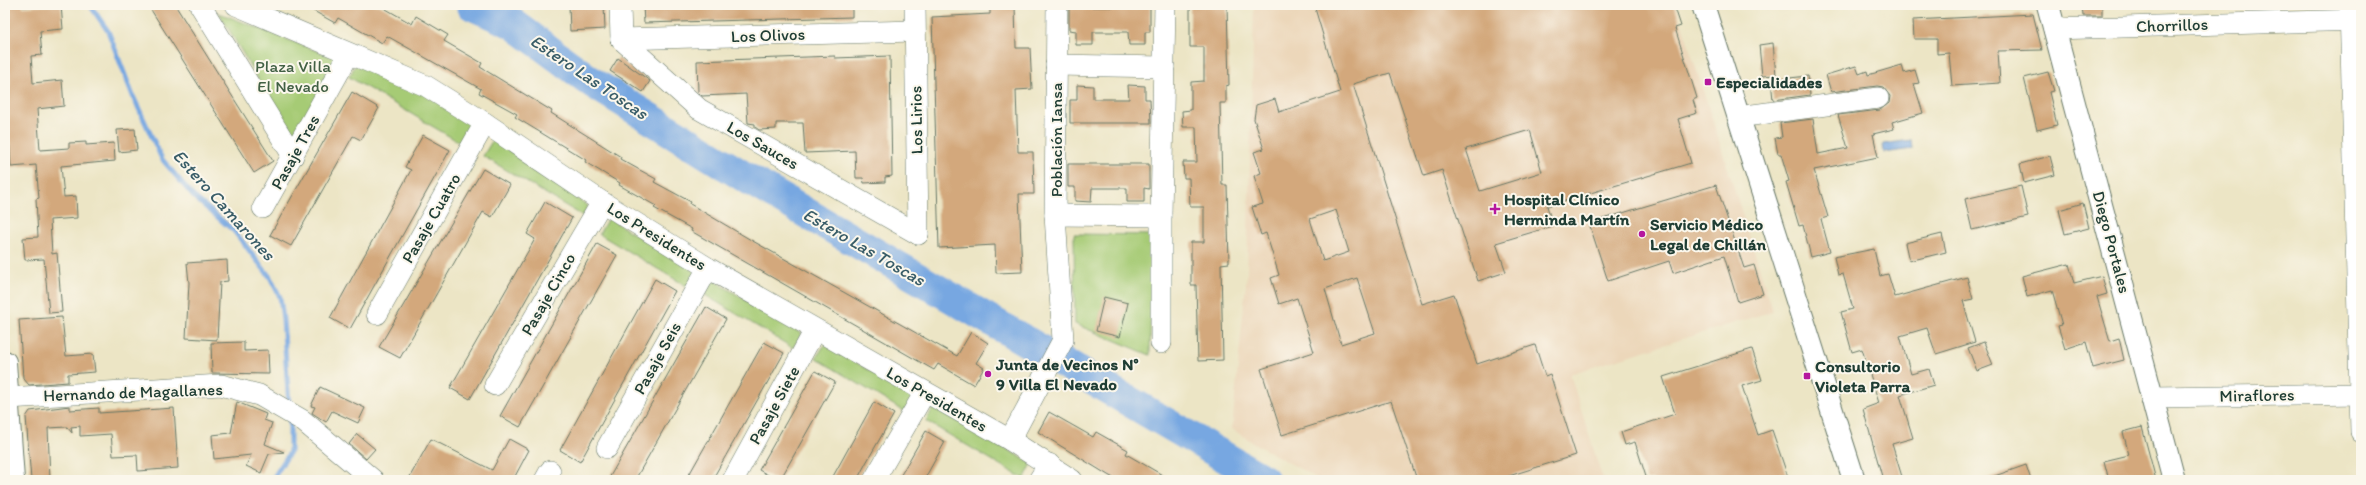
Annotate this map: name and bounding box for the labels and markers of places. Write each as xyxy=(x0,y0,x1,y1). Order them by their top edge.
place label: Especialidades xyxy=(1716,72,1823,93)
marker: Especialidades xyxy=(1703,77,1713,87)
place label: Hospital Clínico Herminda Martín xyxy=(1504,189,1630,229)
marker: Hospital Clínico Herminda Martín xyxy=(1489,203,1501,215)
place label: Servicio Médico Legal de Chillán xyxy=(1650,214,1767,255)
marker: Servicio Médico Legal de Chillán xyxy=(1637,229,1647,239)
place label: Junta de Vecinos N° 9 Villa El Nevado xyxy=(995,354,1138,394)
place label: Consultorio Violeta Parra xyxy=(1815,356,1911,396)
marker: Junta de Vecinos N° 9 Villa El Nevado xyxy=(983,369,993,379)
marker: Consultorio Violeta Parra xyxy=(1802,371,1812,381)

